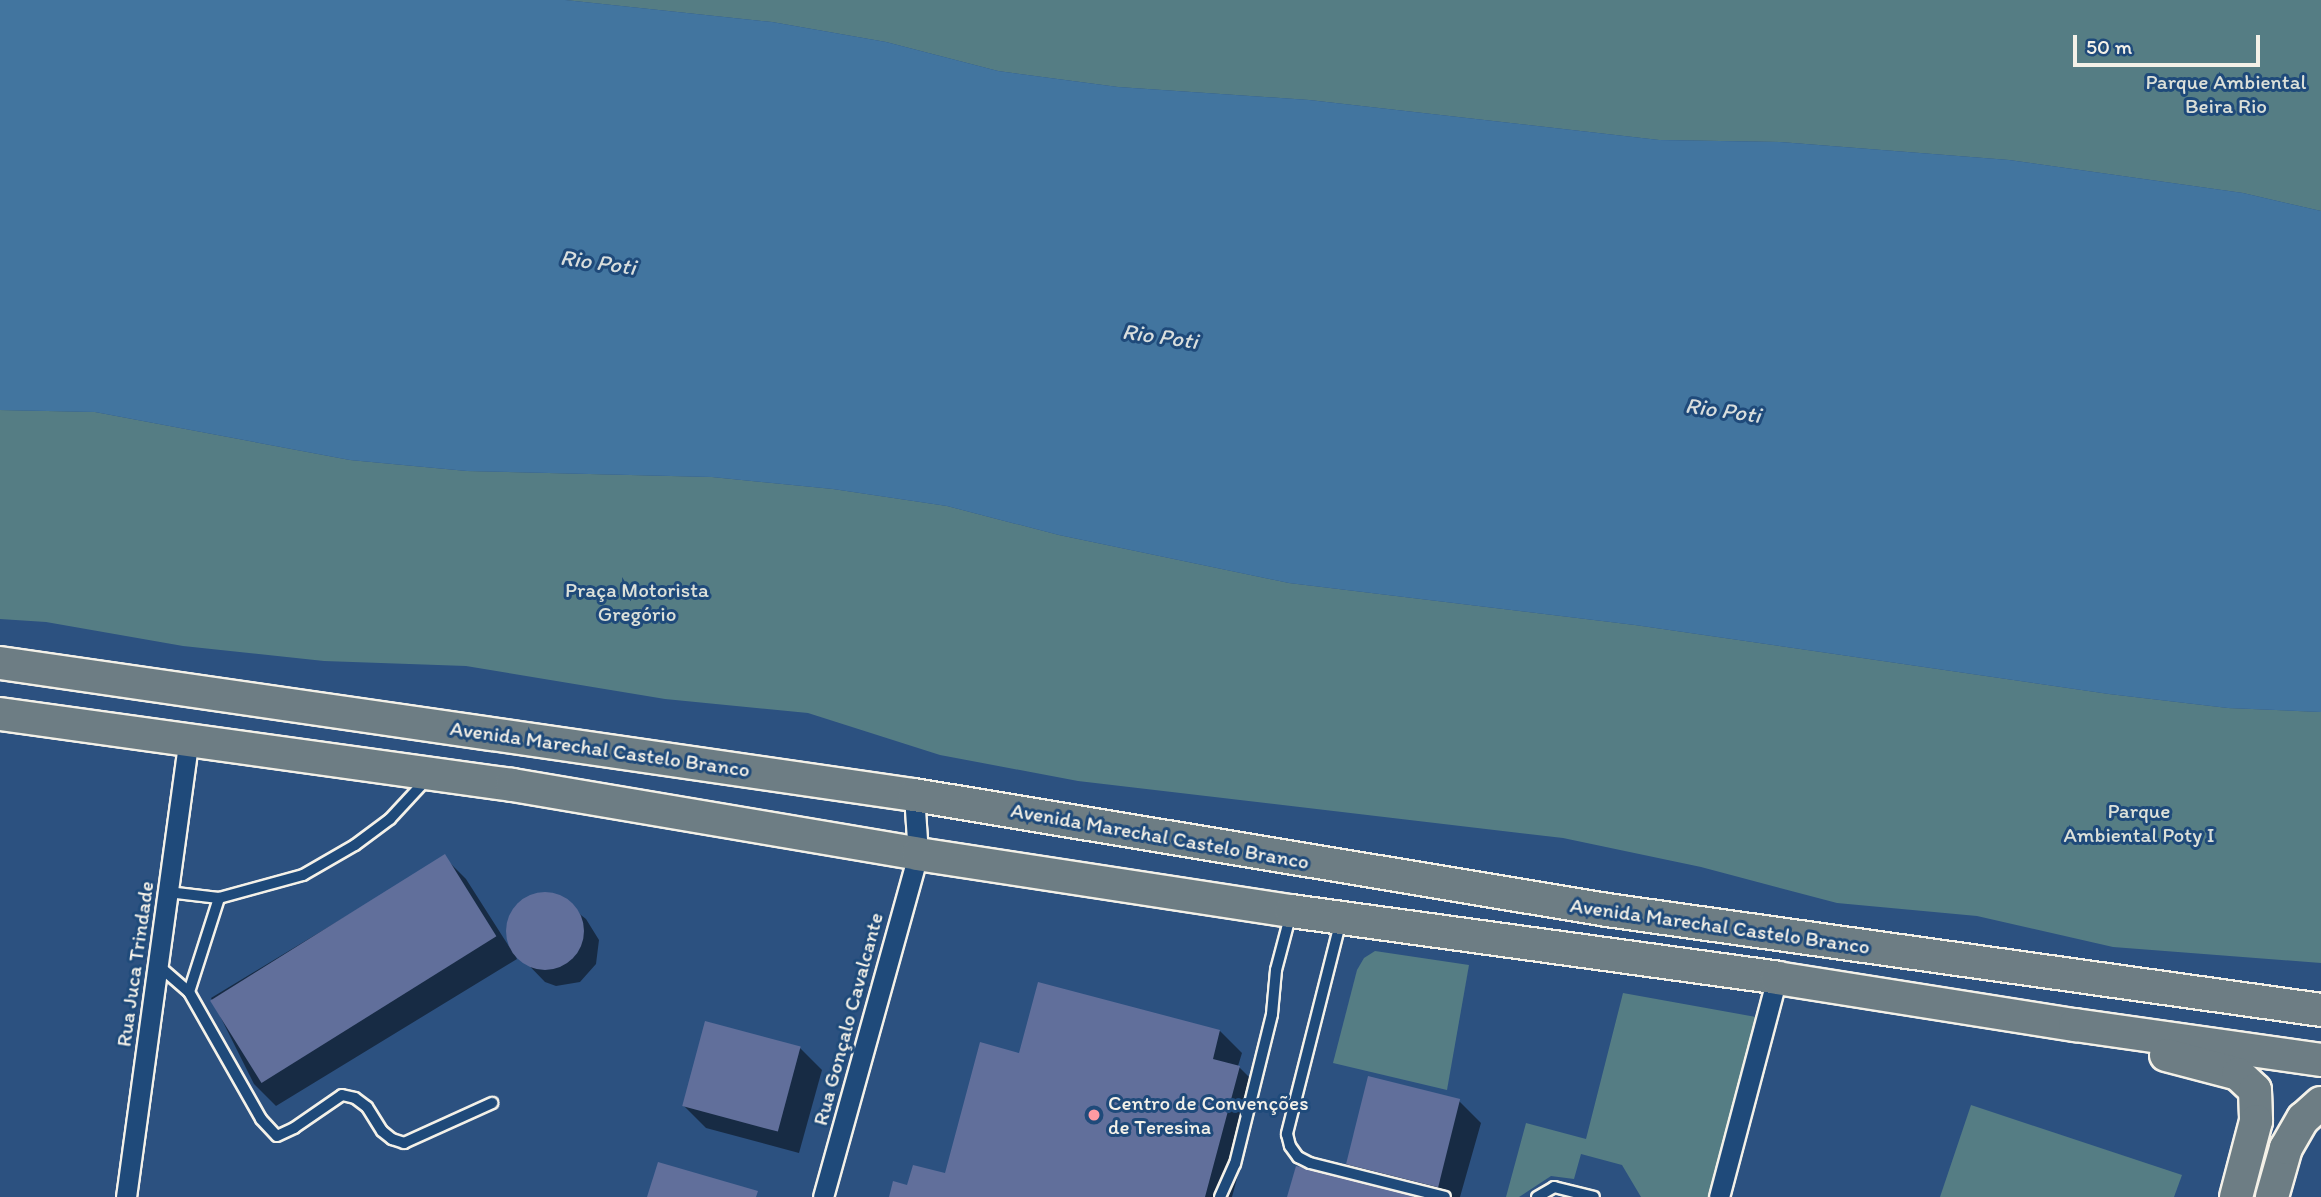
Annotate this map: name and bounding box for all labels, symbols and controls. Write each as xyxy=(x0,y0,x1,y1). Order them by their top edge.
scale bar xyxy=(2076,21,2263,65)
text: 50 m xyxy=(2086,34,2132,59)
park label: Parque Ambiental Beira Rio xyxy=(2145,69,2307,119)
water label: Rio Poti xyxy=(559,243,637,281)
water label: Rio Poti xyxy=(1121,317,1199,355)
water label: Rio Poti xyxy=(1684,391,1762,429)
park label: Praça Motorista Gregório xyxy=(565,577,709,627)
street label: Avenida Marechal Castelo Branco xyxy=(449,716,751,782)
street label: Avenida Marechal Castelo Branco xyxy=(1009,797,1311,875)
park label: Parque Ambiental Poty I xyxy=(2063,798,2215,848)
street label: Rua Juca Trindade xyxy=(111,881,159,1047)
street label: Avenida Marechal Castelo Branco xyxy=(1569,893,1871,959)
street label: Rua Gonçalo Cavalcante xyxy=(808,910,888,1128)
place label: Centro de Convenções de Teresina xyxy=(1108,1090,1309,1140)
marker: Centro de Convenções de Teresina xyxy=(1086,1107,1102,1123)

